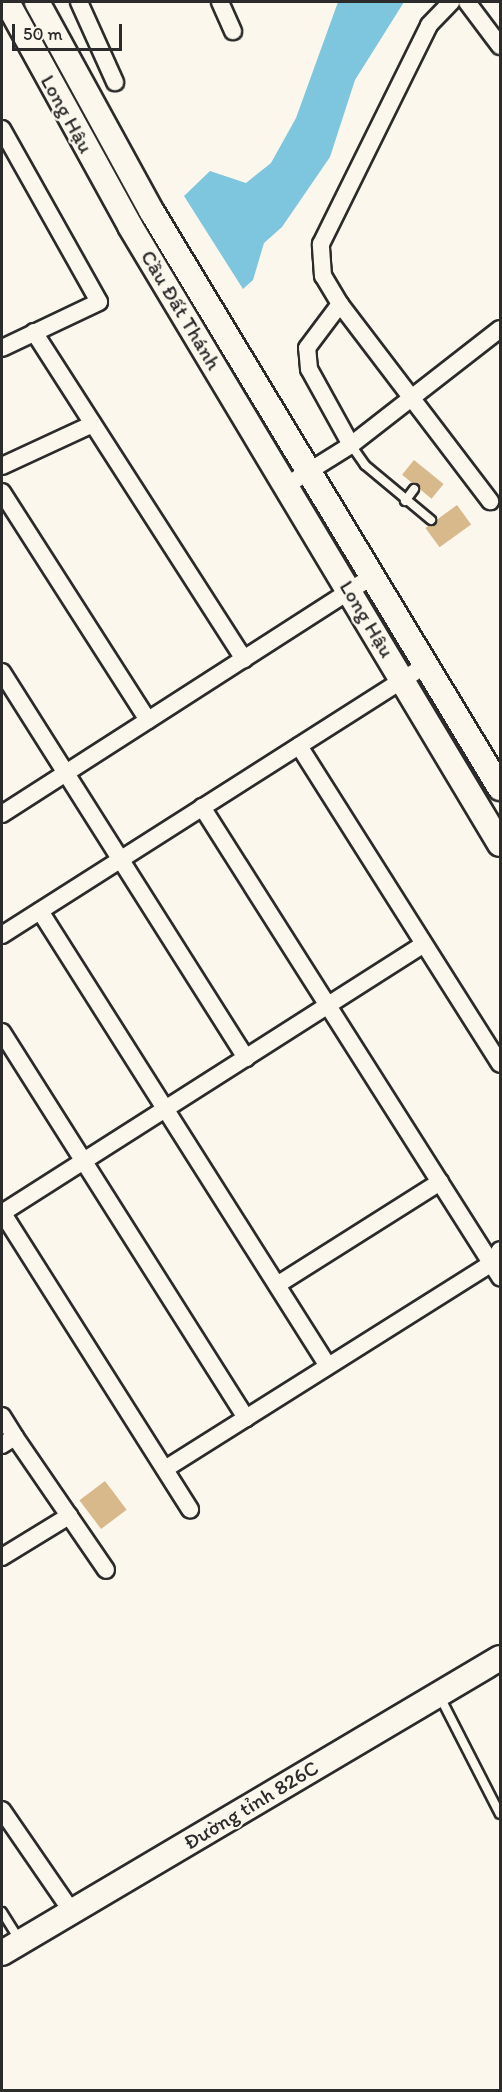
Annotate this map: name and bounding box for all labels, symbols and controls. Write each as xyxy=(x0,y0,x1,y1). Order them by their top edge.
scale bar xyxy=(15,12,124,50)
text: 50 m xyxy=(23,23,63,45)
street label: Long Hậu xyxy=(35,70,99,158)
street label: Cầu Đất Thánh xyxy=(135,246,227,374)
street label: Long Hậu xyxy=(334,576,400,662)
street label: Đường tỉnh 826C xyxy=(179,1755,323,1855)

